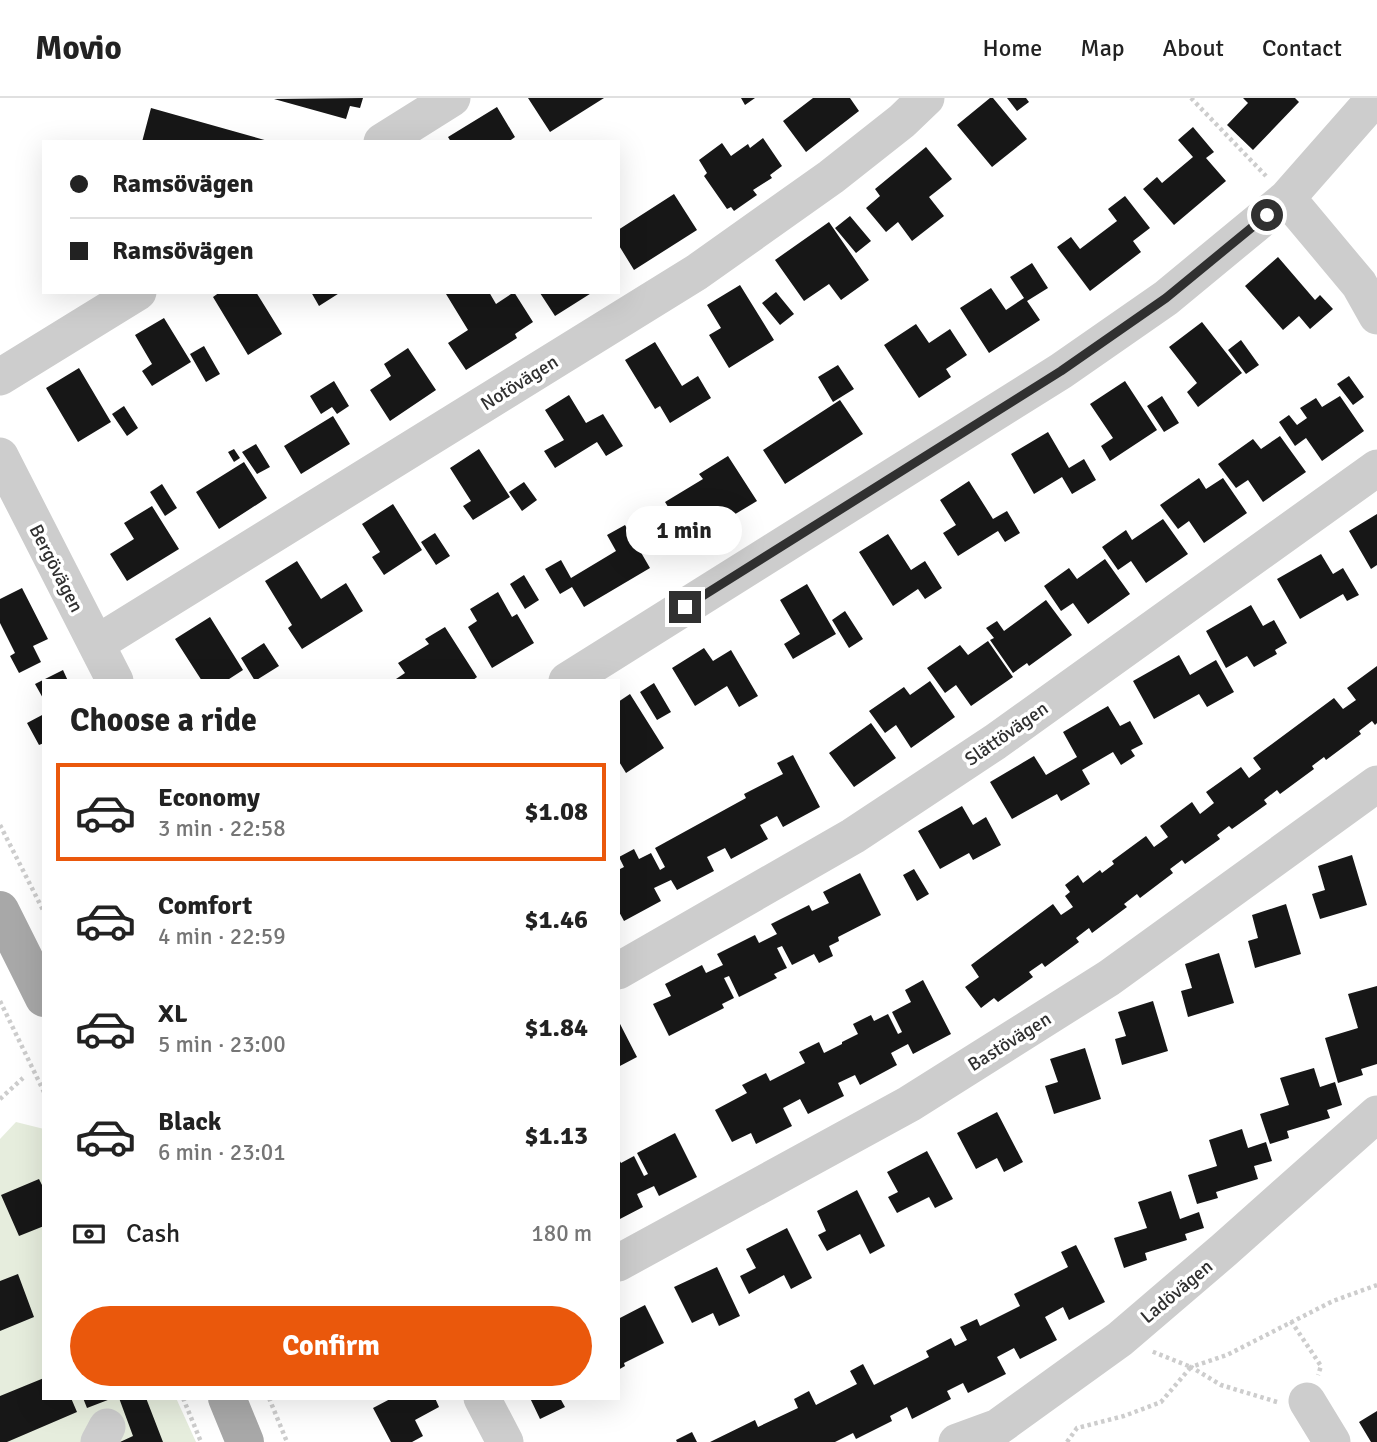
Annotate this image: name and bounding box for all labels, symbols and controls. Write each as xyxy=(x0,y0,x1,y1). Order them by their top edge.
text: Movio xyxy=(35,28,122,69)
text: Home xyxy=(982,33,1042,63)
text: Map xyxy=(1080,33,1125,63)
text: About xyxy=(1163,33,1224,63)
text: Contact xyxy=(1262,33,1342,63)
text: Ramsövägen xyxy=(112,168,254,200)
route start xyxy=(1251,199,1283,231)
text: Ramsövägen xyxy=(112,235,254,267)
street label: Notövägen xyxy=(476,350,563,416)
callout: 1 min xyxy=(627,505,743,554)
text: 1 min xyxy=(656,516,712,545)
street label: Bergövägen xyxy=(24,520,89,617)
route end xyxy=(669,591,701,623)
street label: Slättövägen xyxy=(960,696,1053,771)
text: Choose a ride xyxy=(70,701,257,740)
icon: car xyxy=(74,781,137,844)
text: Economy xyxy=(158,782,260,814)
text: $1.08 xyxy=(524,796,588,828)
text: 3 min · 22:58 xyxy=(158,814,286,843)
icon: car xyxy=(74,889,137,952)
text: Comfort xyxy=(158,890,252,922)
text: $1.46 xyxy=(524,904,588,936)
text: 4 min · 22:59 xyxy=(158,922,286,951)
icon: car xyxy=(74,997,137,1060)
text: XL xyxy=(158,998,188,1030)
street label: Bastövägen xyxy=(963,1007,1056,1077)
text: $1.84 xyxy=(524,1012,588,1044)
text: 5 min · 23:00 xyxy=(158,1030,286,1059)
icon: car xyxy=(74,1105,137,1168)
text: Black xyxy=(158,1106,221,1138)
text: $1.13 xyxy=(524,1120,588,1152)
text: 6 min · 23:01 xyxy=(158,1138,286,1167)
icon: cash xyxy=(70,1215,108,1253)
text: Cash xyxy=(126,1218,180,1250)
text: 180 m xyxy=(531,1219,592,1248)
street label: Ladövägen xyxy=(1136,1255,1218,1329)
button: Confirm xyxy=(70,1306,592,1386)

